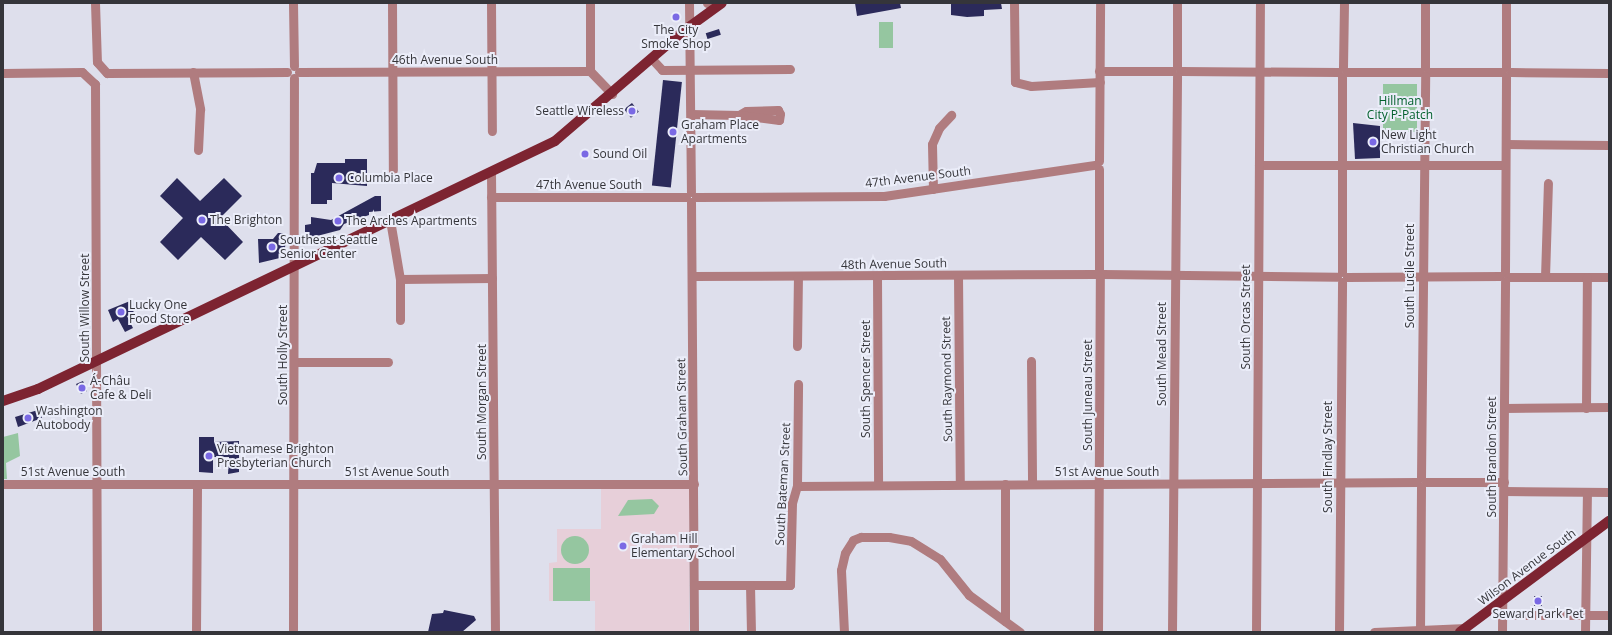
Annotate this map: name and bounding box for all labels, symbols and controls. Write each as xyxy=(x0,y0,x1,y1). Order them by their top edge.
marker: The City Smoke Shop xyxy=(671,12,681,22)
place label: The City Smoke Shop xyxy=(641,23,711,51)
street label: 46th Avenue South xyxy=(392,53,498,67)
park label: Hillman City P-Patch xyxy=(1367,94,1433,122)
place label: Seattle Wireless xyxy=(536,104,624,118)
marker: Seattle Wireless xyxy=(627,106,637,116)
place label: Graham Place Apartments xyxy=(681,118,759,146)
marker: Graham Place Apartments xyxy=(668,127,678,137)
place label: New Light Christian Church xyxy=(1381,128,1474,156)
marker: New Light Christian Church xyxy=(1368,137,1378,147)
place label: Sound Oil xyxy=(593,147,647,161)
marker: Sound Oil xyxy=(580,149,590,159)
street label: 47th Avenue South xyxy=(864,163,972,191)
place label: Columbia Place xyxy=(347,171,433,185)
marker: Columbia Place xyxy=(334,173,344,183)
street label: 47th Avenue South xyxy=(536,178,642,192)
place label: The Brighton xyxy=(210,213,282,227)
place label: The Arches Apartments xyxy=(346,214,477,228)
marker: The Brighton xyxy=(197,215,207,225)
marker: The Arches Apartments xyxy=(333,216,343,226)
street label: South Lucile Street xyxy=(1403,224,1417,328)
place label: Southeast Seattle Senior Center xyxy=(280,233,378,261)
marker: Southeast Seattle Senior Center xyxy=(267,242,277,252)
street label: South Willow Street xyxy=(78,253,92,363)
street label: 48th Avenue South xyxy=(841,256,947,272)
street label: South Orcas Street xyxy=(1239,265,1253,369)
place label: Lucky One Food Store xyxy=(129,298,190,326)
street label: South Mead Street xyxy=(1155,302,1169,406)
street label: South Holly Street xyxy=(276,305,290,405)
marker: Lucky One Food Store xyxy=(116,307,126,317)
street label: South Raymond Street xyxy=(939,316,955,442)
street label: South Spencer Street xyxy=(859,320,873,438)
street label: South Juneau Street xyxy=(1081,339,1095,451)
street label: South Morgan Street xyxy=(475,344,489,460)
street label: South Graham Street xyxy=(674,358,690,476)
place label: Á-Châu Cafe & Deli xyxy=(90,374,151,402)
marker: Á-Châu Cafe & Deli xyxy=(77,383,87,393)
street label: South Brandon Street xyxy=(1485,396,1499,518)
street label: South Findlay Street xyxy=(1321,401,1335,513)
place label: Washington Autobody xyxy=(36,404,103,432)
marker: Washington Autobody xyxy=(23,413,33,423)
street label: South Bateman Street xyxy=(773,422,793,546)
place label: Vietnamese Brighton Presbyterian Church xyxy=(217,442,334,470)
marker: Vietnamese Brighton Presbyterian Church xyxy=(204,451,214,461)
street label: 51st Avenue South xyxy=(21,465,125,479)
street label: 51st Avenue South xyxy=(345,465,449,479)
street label: 51st Avenue South xyxy=(1055,465,1159,479)
street label: Wilson Avenue South xyxy=(1475,526,1579,608)
place label: Graham Hill Elementary School xyxy=(631,532,735,560)
marker: Graham Hill Elementary School xyxy=(618,541,628,551)
marker: Seward Park Pet xyxy=(1533,596,1543,606)
place label: Seward Park Pet xyxy=(1492,607,1584,621)

